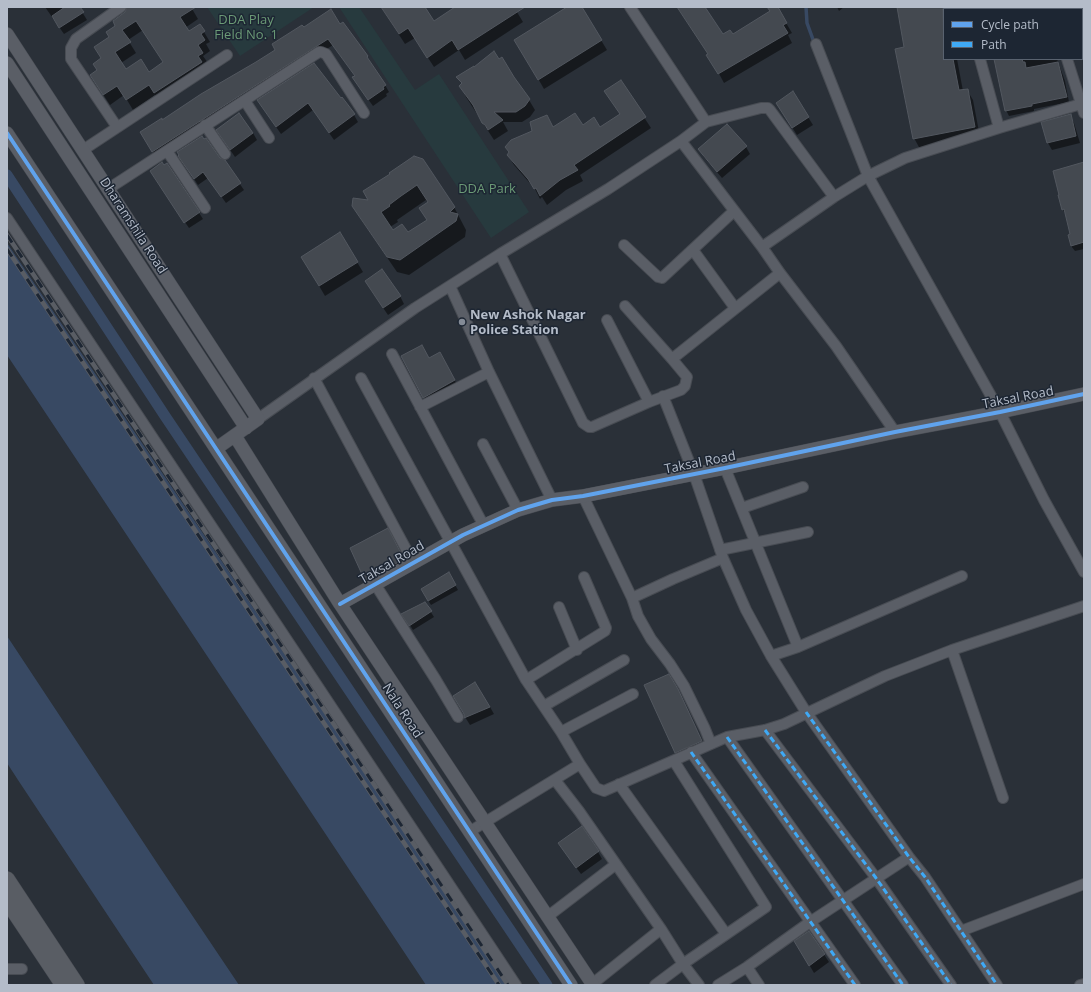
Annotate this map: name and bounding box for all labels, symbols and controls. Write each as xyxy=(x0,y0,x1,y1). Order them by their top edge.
legend xyxy=(943,8,1083,60)
park label: DDA Play Field No. 1 xyxy=(214,12,278,43)
text: Cycle path xyxy=(981,16,1039,33)
text: Path xyxy=(981,36,1007,53)
street label: Dharamshila Road xyxy=(96,175,170,277)
park label: DDA Park xyxy=(458,181,516,197)
place label: New Ashok Nagar Police Station xyxy=(470,307,586,338)
marker: New Ashok Nagar Police Station xyxy=(457,317,467,327)
street label: Taksal Road xyxy=(981,383,1055,413)
street label: Taksal Road xyxy=(663,448,737,478)
street label: Taksal Road xyxy=(357,538,427,588)
street label: Nala Road xyxy=(379,681,425,741)

